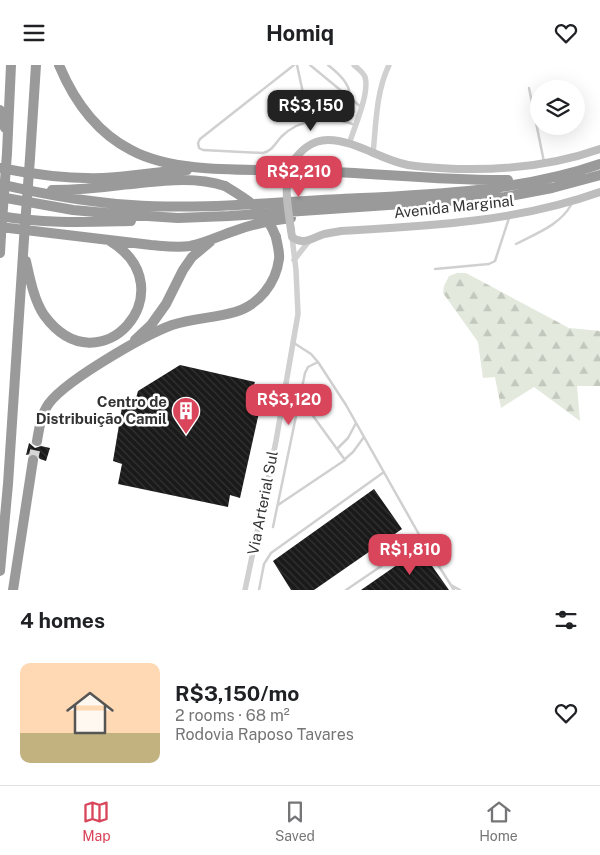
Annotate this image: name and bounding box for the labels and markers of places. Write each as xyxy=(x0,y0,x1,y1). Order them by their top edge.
pin: R$3,150 xyxy=(265,89,357,132)
pin: R$2,210 xyxy=(253,155,345,198)
pin: R$3,120 xyxy=(243,383,335,426)
place label: Centro de Distribuição Camil xyxy=(36,393,167,427)
building icon: Centro de Distribuição Camil xyxy=(171,396,201,435)
pin: R$1,810 xyxy=(364,533,456,576)

